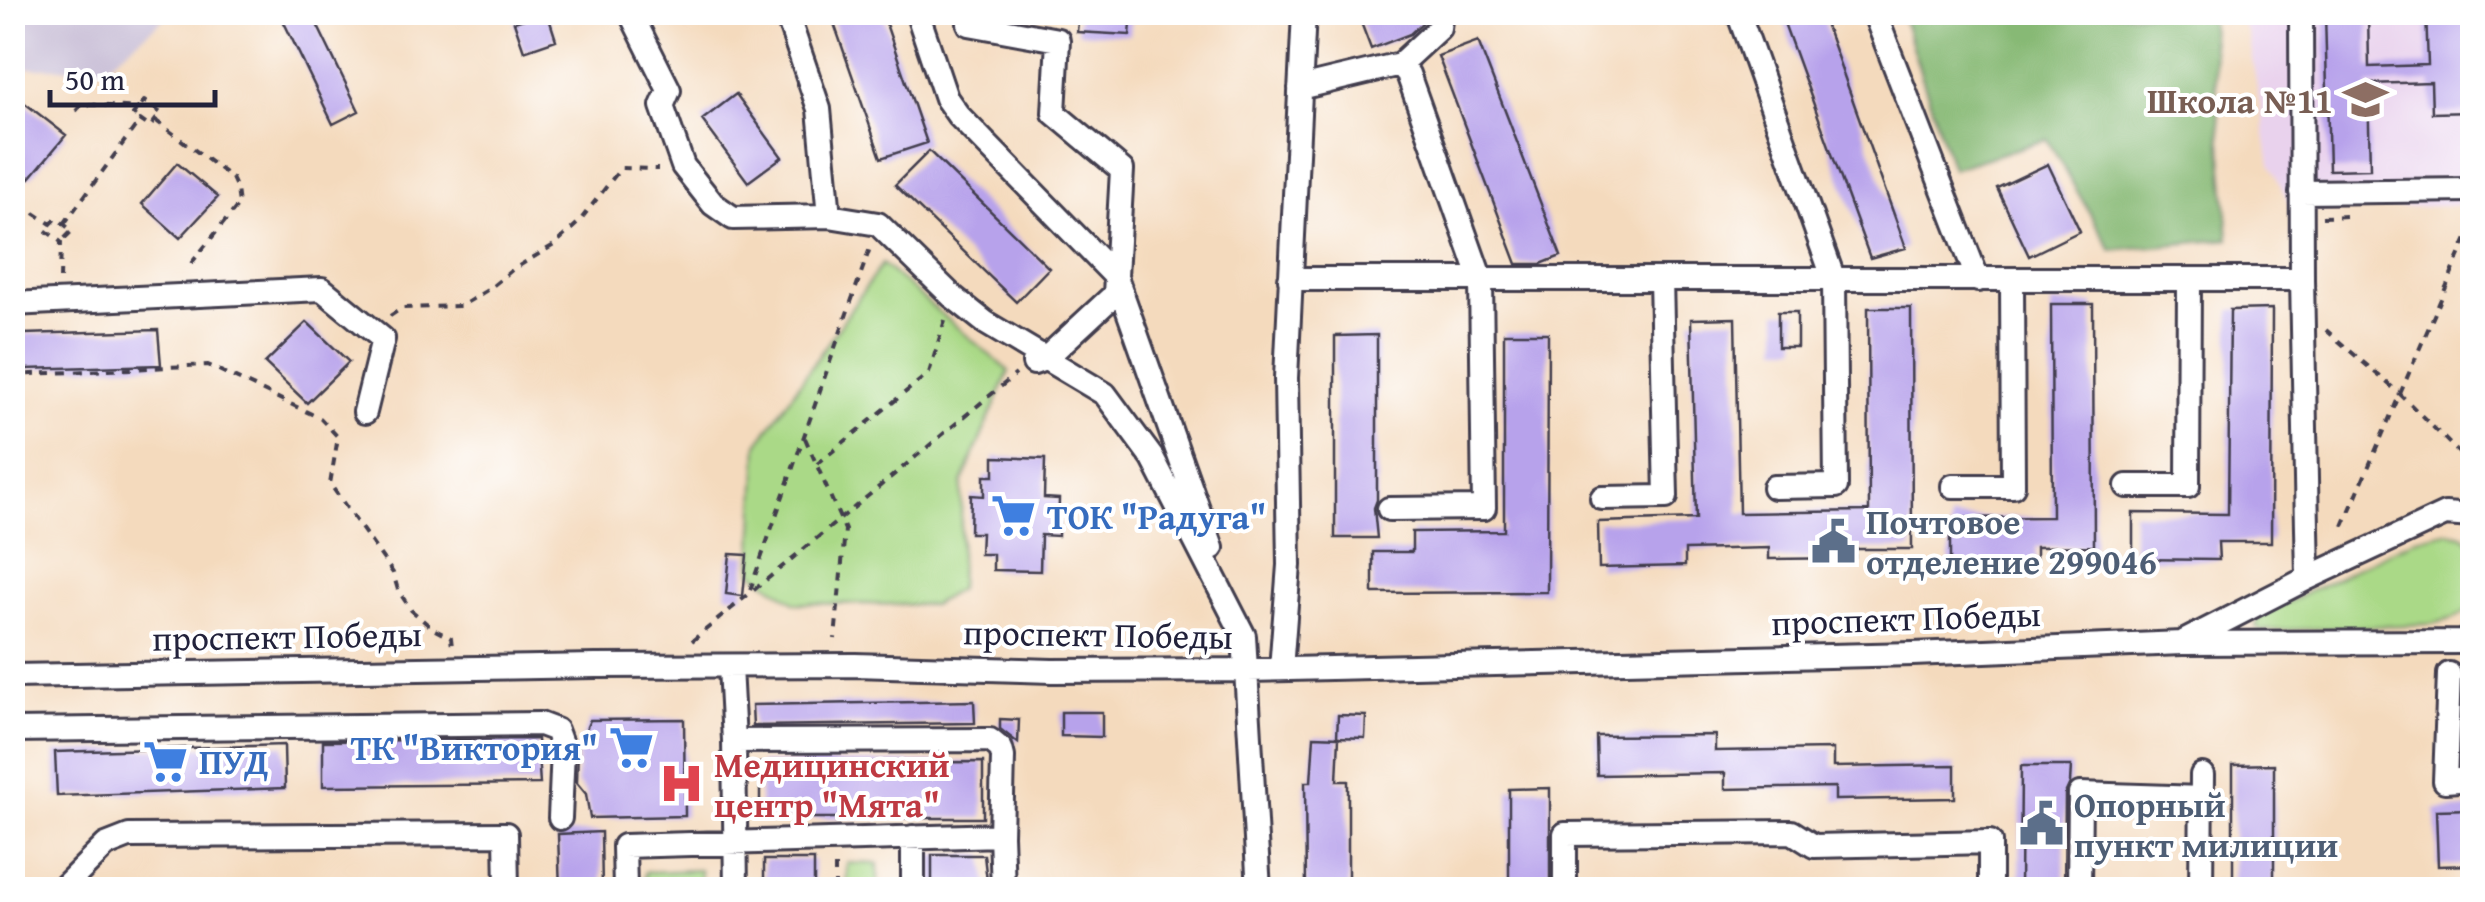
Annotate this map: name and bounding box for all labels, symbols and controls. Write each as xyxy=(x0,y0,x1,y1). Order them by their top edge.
scale bar xyxy=(50,45,215,107)
text: 50 m xyxy=(65,57,125,101)
place label: Школа №11 xyxy=(2147,75,2333,126)
school or university icon: Школа №11 xyxy=(2342,76,2390,124)
place label: ТОК "Радуга" xyxy=(1047,491,1266,542)
supermarket icon: ТОК "Радуга" xyxy=(990,492,1038,540)
place label: Почтовое отделение 299046 xyxy=(1866,496,2157,587)
public building icon: Почтовое отделение 299046 xyxy=(1809,517,1857,565)
street label: проспект Победы xyxy=(1770,588,2042,648)
street label: проспект Победы xyxy=(963,606,1233,662)
street label: проспект Победы xyxy=(152,608,422,664)
place label: ТК "Виктория" xyxy=(351,722,598,773)
supermarket icon: ТК "Виктория" xyxy=(607,723,655,771)
place label: ПУД xyxy=(199,736,269,787)
supermarket icon: ПУД xyxy=(142,737,190,785)
place label: Медицинский центр "Мята" xyxy=(714,739,950,830)
hospital icon: Медицинский центр "Мята" xyxy=(657,760,705,808)
place label: Опорный пункт милиции xyxy=(2074,779,2338,870)
public building icon: Опорный пункт милиции xyxy=(2017,800,2065,848)

